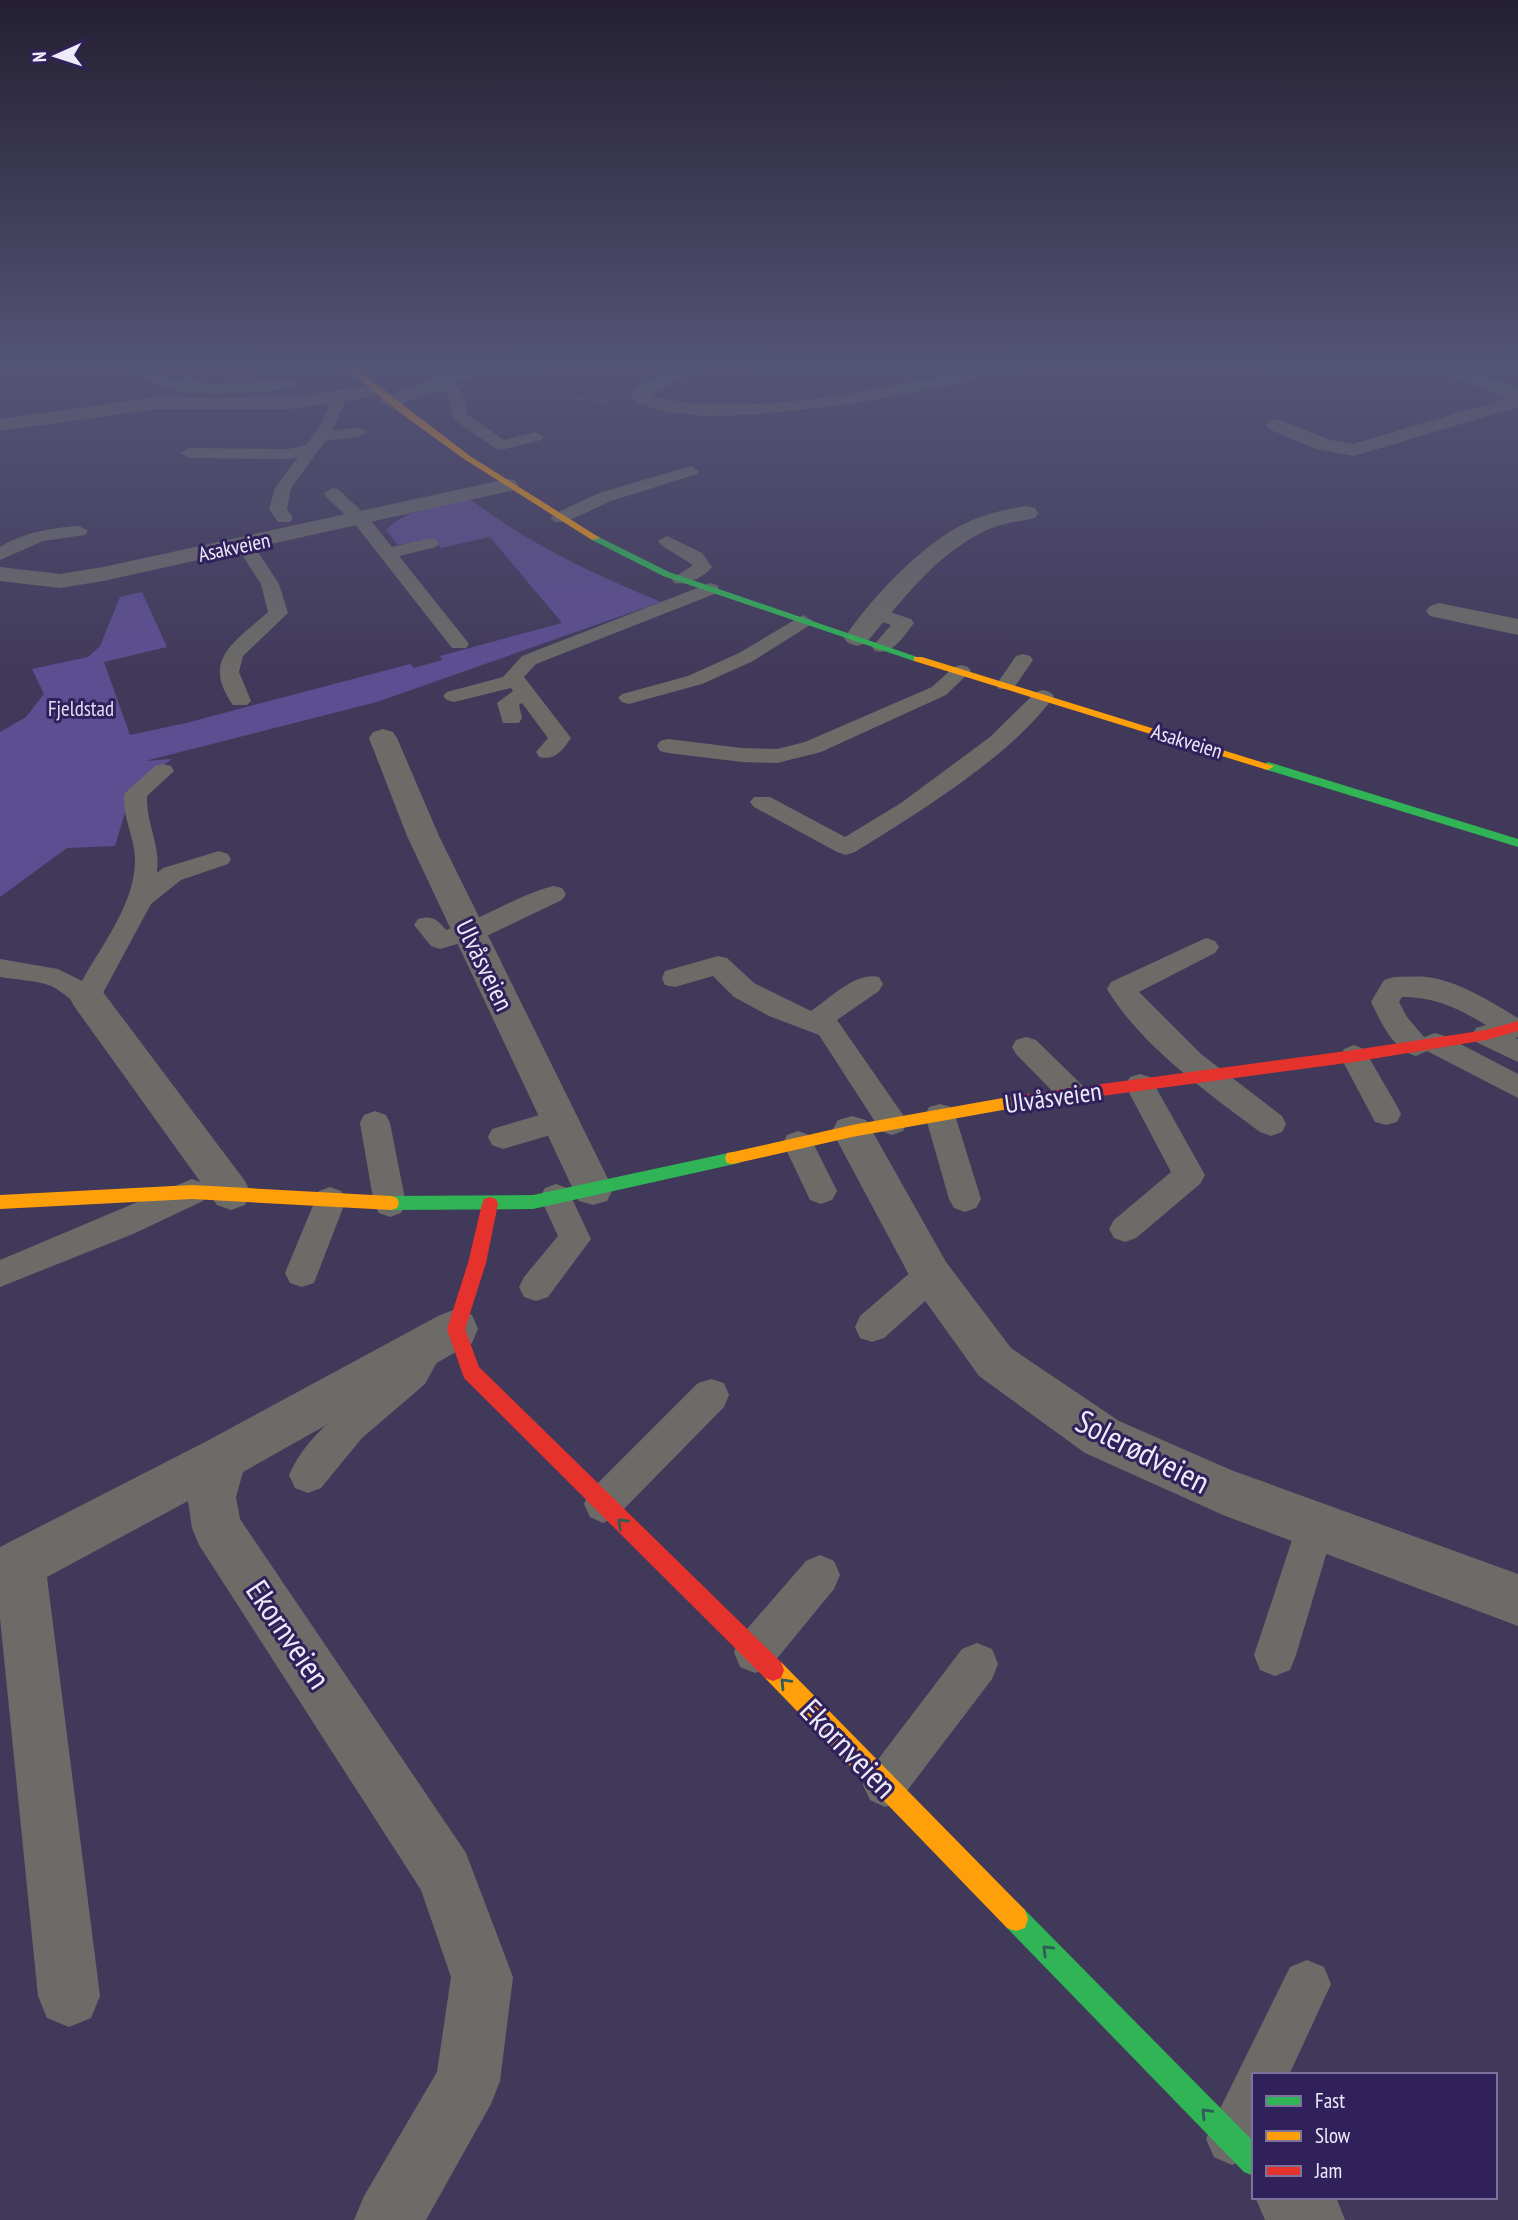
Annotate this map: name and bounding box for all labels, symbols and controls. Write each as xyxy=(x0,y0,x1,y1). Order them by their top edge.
north arrow xyxy=(21,21,91,91)
text: N xyxy=(27,51,51,63)
street label: Asakveien xyxy=(196,526,272,568)
park label: Fjeldstad xyxy=(48,695,114,722)
street label: Asakveien xyxy=(1148,717,1226,765)
street label: Ulvåsveien xyxy=(449,914,521,1016)
street label: Ulvåsveien xyxy=(1002,1074,1104,1120)
street label: Solerødveien xyxy=(1069,1399,1217,1503)
one-way arrow xyxy=(618,1519,631,1532)
street label: Ekornveien xyxy=(237,1572,341,1696)
one-way arrow xyxy=(780,1678,793,1691)
street label: Ekornveien xyxy=(791,1689,907,1807)
one-way arrow xyxy=(1042,1946,1055,1959)
legend xyxy=(1252,2073,1497,2199)
text: Fast xyxy=(1315,2087,1345,2114)
one-way arrow xyxy=(1202,2108,1215,2121)
text: Slow xyxy=(1315,2122,1351,2149)
text: Jam xyxy=(1314,2157,1342,2184)

